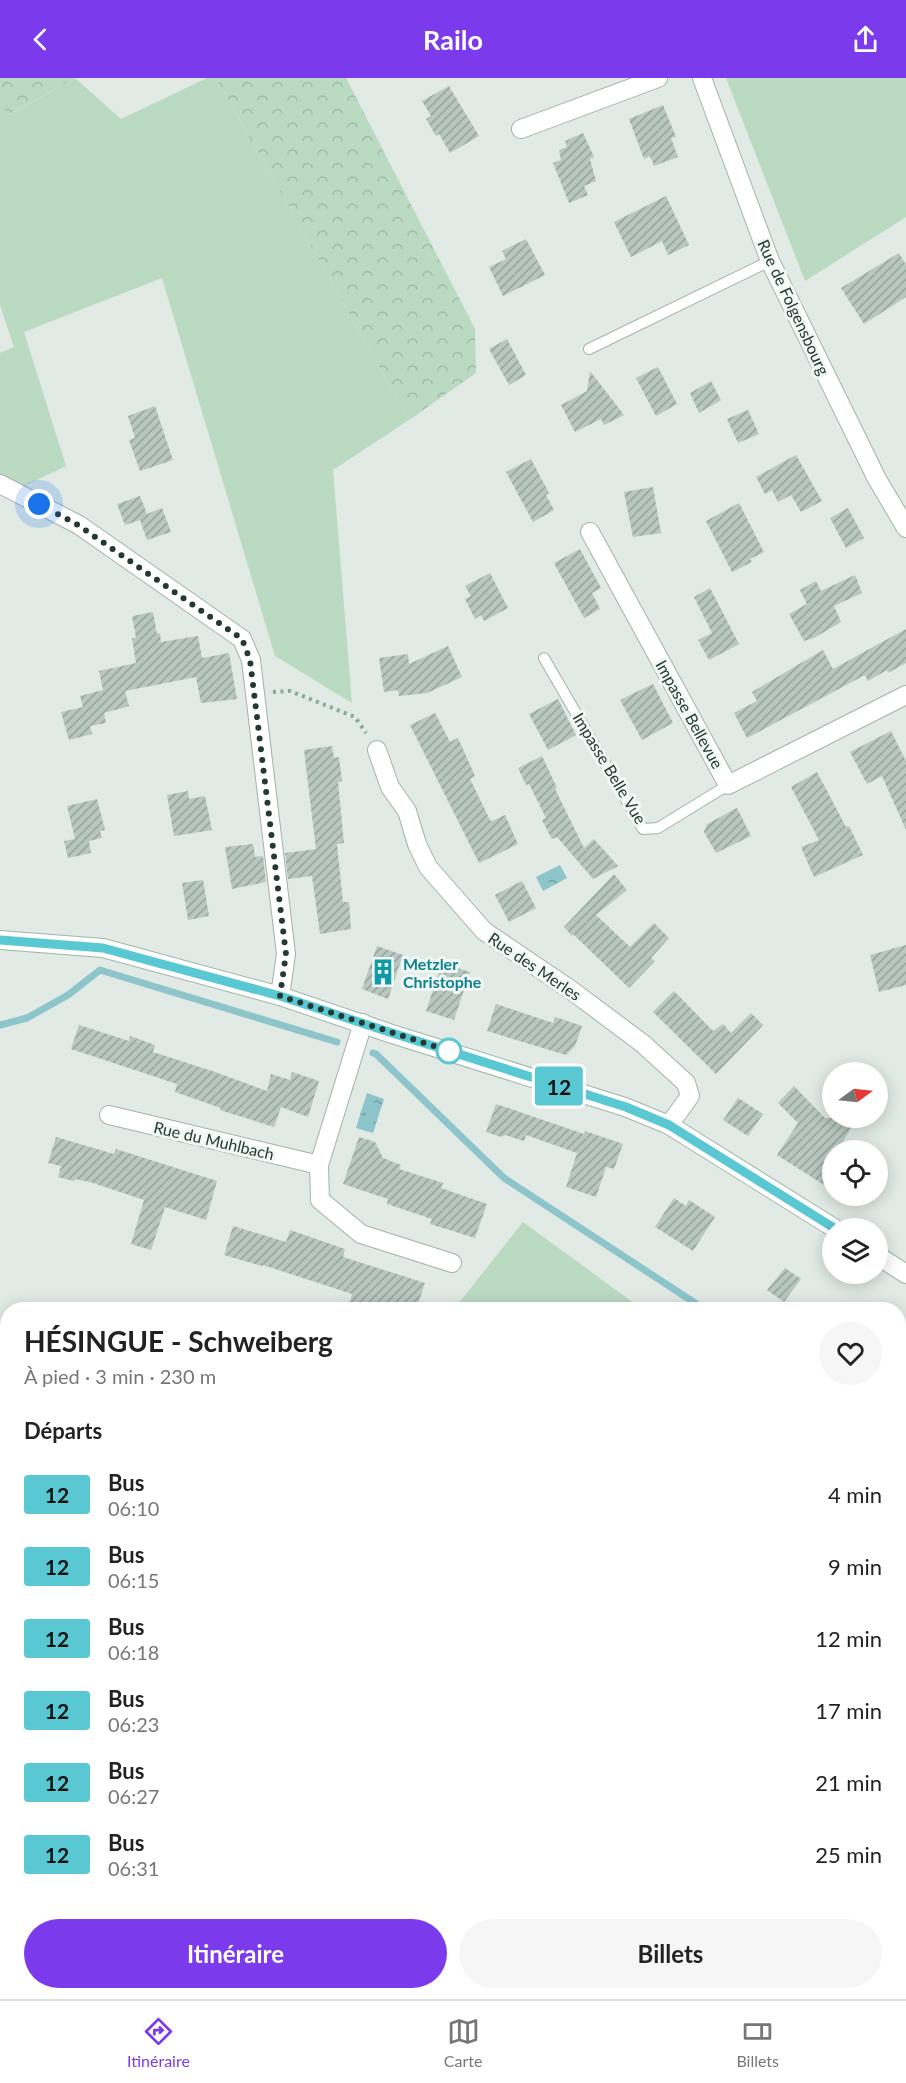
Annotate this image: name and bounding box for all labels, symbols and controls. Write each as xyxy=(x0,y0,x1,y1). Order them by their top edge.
icon: back xyxy=(24,23,57,56)
text: Railo xyxy=(423,23,483,56)
icon: share xyxy=(849,23,882,56)
street label: Rue de Folgensbourg xyxy=(754,236,834,378)
your location xyxy=(24,489,54,519)
street label: Impasse Bellevue xyxy=(652,656,728,772)
street label: Impasse Belle Vue xyxy=(569,709,651,827)
street label: Rue des Merles xyxy=(485,928,585,1004)
place label: Metzler Christophe xyxy=(403,954,482,991)
building icon: Metzler Christophe xyxy=(368,957,398,987)
unlabelled marker xyxy=(436,1038,462,1064)
north arrow xyxy=(822,1062,888,1128)
map controls xyxy=(822,1062,888,1284)
line badge: 12 xyxy=(532,1066,586,1106)
text: 12 xyxy=(547,1074,571,1099)
street label: Rue du Muhlbach xyxy=(152,1117,276,1163)
button: locate xyxy=(822,1140,888,1206)
button: layers xyxy=(822,1218,888,1284)
button: heart xyxy=(819,1322,882,1385)
text: HÉSINGUE - Schweiberg xyxy=(24,1324,333,1358)
text: À pied · 3 min · 230 m xyxy=(24,1364,216,1388)
text: Départs xyxy=(24,1417,102,1444)
text: Bus xyxy=(108,1469,144,1496)
text: 4 min xyxy=(828,1481,882,1508)
text: 12 xyxy=(45,1482,69,1507)
text: 06:10 xyxy=(108,1496,159,1520)
text: Bus xyxy=(108,1541,144,1568)
text: 9 min xyxy=(828,1553,882,1580)
text: 12 xyxy=(45,1554,69,1579)
text: 06:15 xyxy=(108,1568,159,1592)
text: Bus xyxy=(108,1613,144,1640)
text: 12 min xyxy=(815,1625,882,1652)
text: 12 xyxy=(45,1626,69,1651)
text: 06:18 xyxy=(108,1640,159,1664)
text: Bus xyxy=(108,1685,144,1712)
text: 17 min xyxy=(815,1697,882,1724)
text: 12 xyxy=(45,1698,69,1723)
text: 06:23 xyxy=(108,1712,159,1736)
text: Bus xyxy=(108,1757,144,1784)
text: 21 min xyxy=(815,1769,882,1796)
text: 12 xyxy=(45,1770,69,1795)
text: 06:27 xyxy=(108,1784,159,1808)
text: Bus xyxy=(108,1829,144,1856)
text: 25 min xyxy=(815,1841,882,1868)
text: 12 xyxy=(45,1842,69,1867)
text: 06:31 xyxy=(108,1856,159,1880)
button: Itinéraire xyxy=(24,1919,447,1988)
button: Billets xyxy=(459,1919,882,1988)
tab: Itinéraire xyxy=(127,2015,190,2070)
tab: Carte xyxy=(444,2015,482,2070)
tab: Billets xyxy=(736,2015,779,2070)

